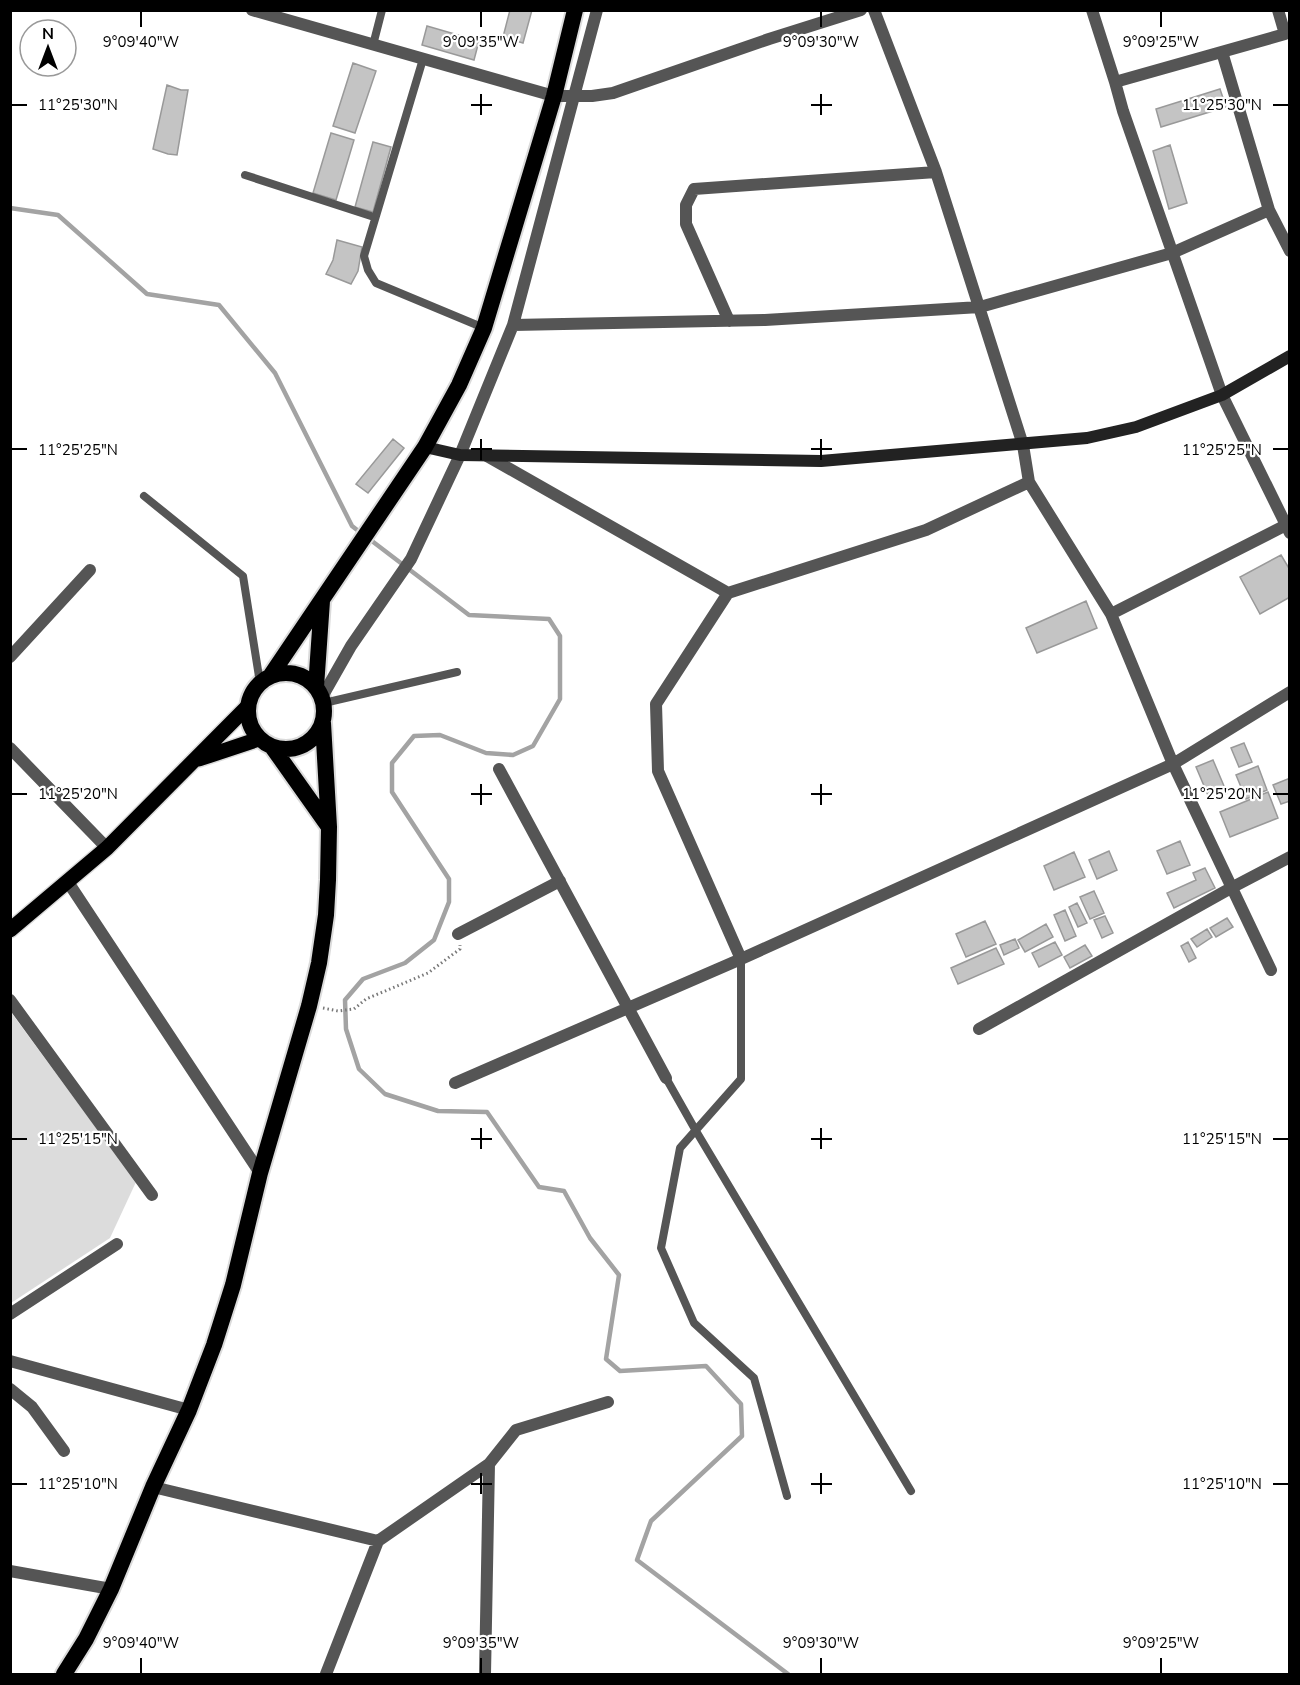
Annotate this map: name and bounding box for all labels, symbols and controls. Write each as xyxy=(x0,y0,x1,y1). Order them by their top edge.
north arrow xyxy=(18,18,78,78)
text: N xyxy=(42,23,54,45)
text: 9°09'40"W xyxy=(103,32,180,52)
text: 9°09'35"W xyxy=(443,32,520,52)
text: 9°09'30"W xyxy=(783,32,860,52)
text: 9°09'25"W xyxy=(1123,32,1200,52)
text: 11°25'30"N xyxy=(38,95,118,115)
text: 11°25'30"N xyxy=(1182,95,1262,115)
text: 11°25'25"N xyxy=(38,440,118,460)
text: 11°25'25"N xyxy=(1182,440,1262,460)
text: 11°25'20"N xyxy=(38,784,118,804)
text: 11°25'20"N xyxy=(1182,784,1262,804)
text: 11°25'15"N xyxy=(38,1129,118,1149)
text: 11°25'15"N xyxy=(1182,1129,1262,1149)
text: 11°25'10"N xyxy=(38,1474,118,1494)
text: 11°25'10"N xyxy=(1182,1474,1262,1494)
text: 9°09'40"W xyxy=(103,1633,180,1653)
text: 9°09'35"W xyxy=(443,1633,520,1653)
text: 9°09'30"W xyxy=(783,1633,860,1653)
text: 9°09'25"W xyxy=(1123,1633,1200,1653)

